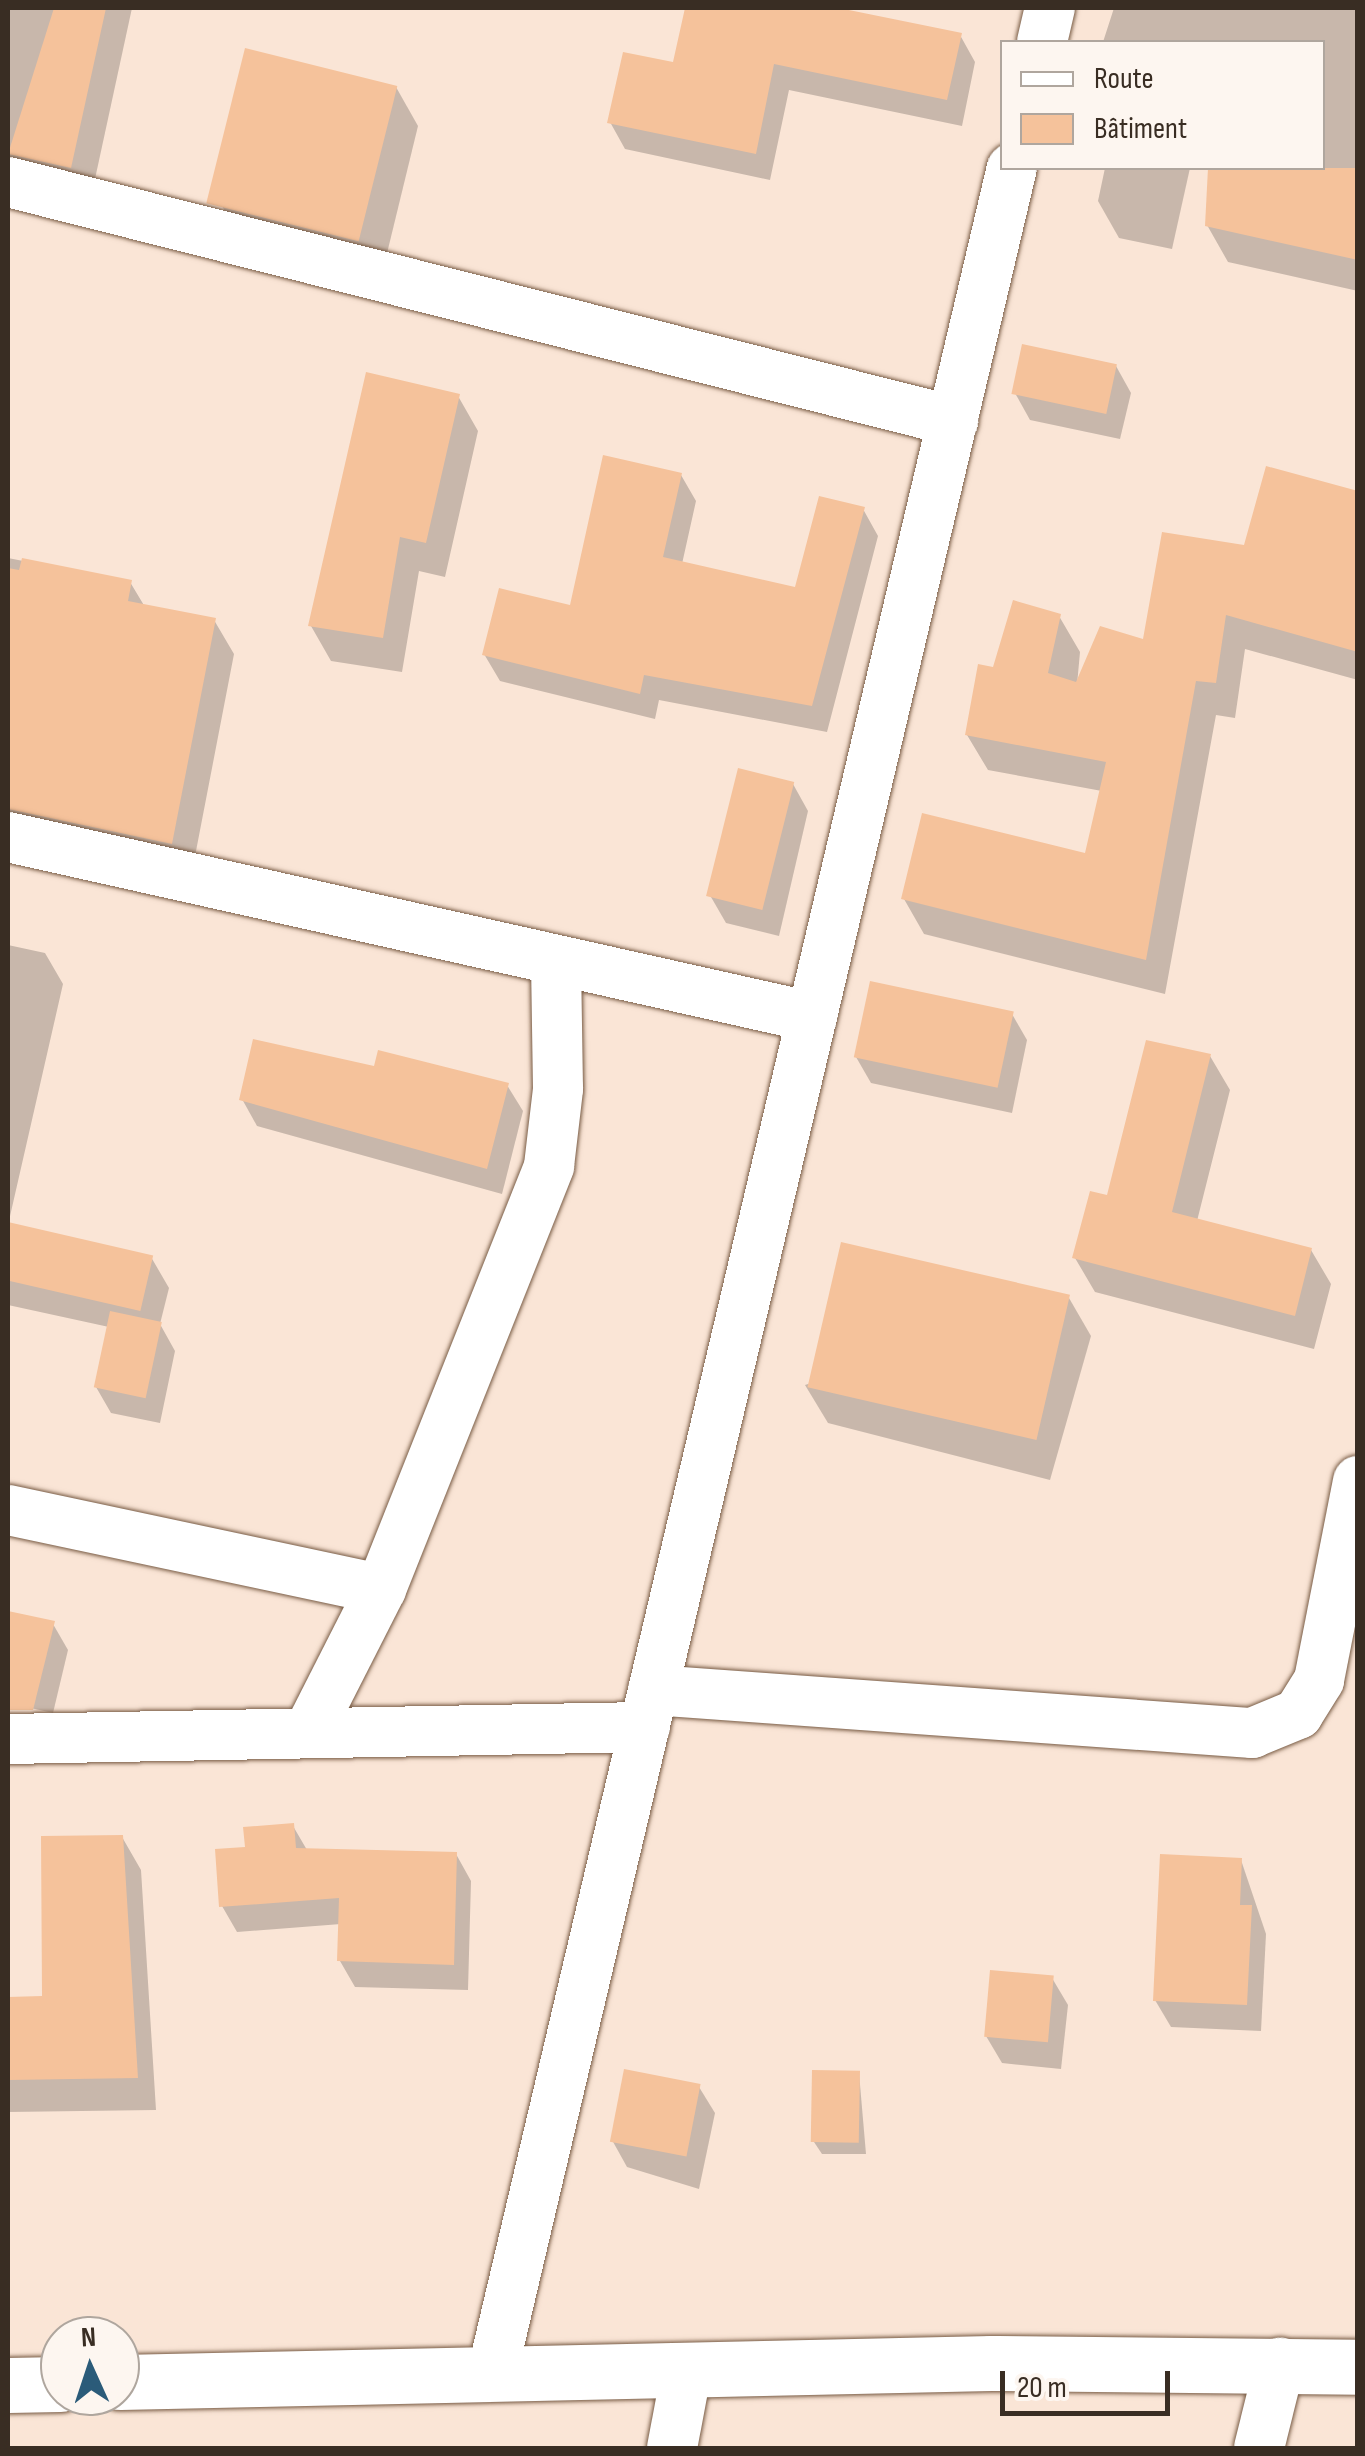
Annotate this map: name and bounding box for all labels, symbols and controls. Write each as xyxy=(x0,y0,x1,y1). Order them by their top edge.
legend xyxy=(1000,40,1325,170)
text: Route xyxy=(1094,61,1153,97)
text: Bâtiment xyxy=(1094,111,1187,147)
north arrow xyxy=(40,2316,140,2416)
text: N xyxy=(80,2321,97,2354)
scale bar xyxy=(1005,2351,1175,2413)
text: 20 m xyxy=(1017,2370,1067,2406)

